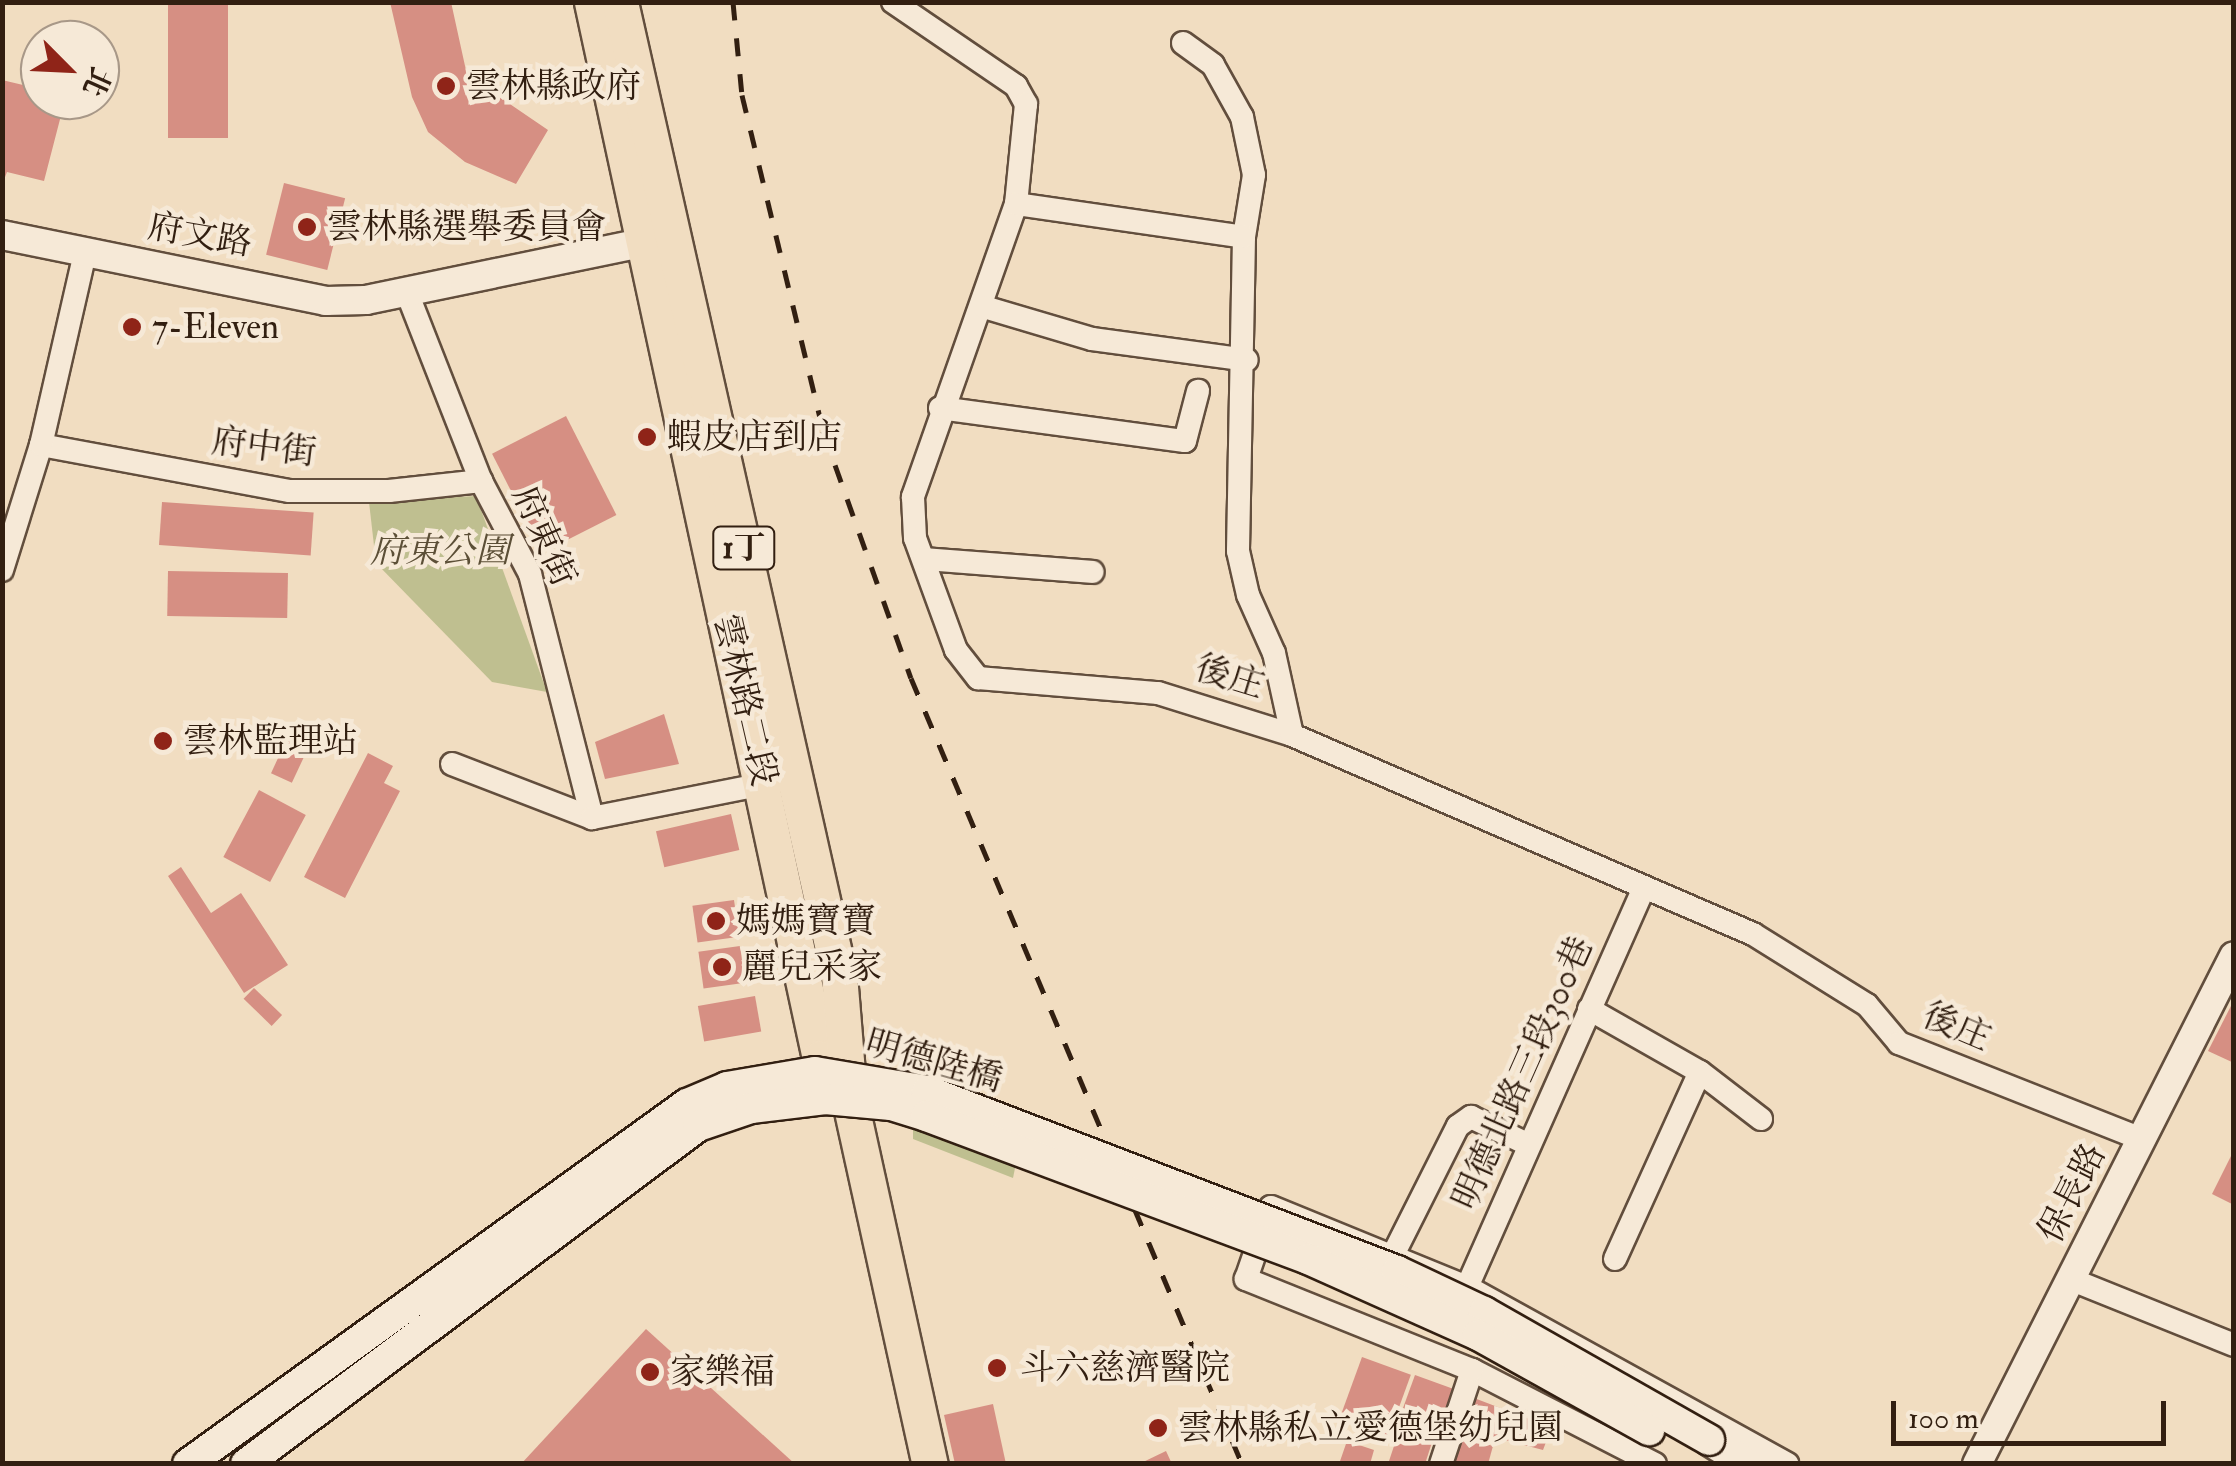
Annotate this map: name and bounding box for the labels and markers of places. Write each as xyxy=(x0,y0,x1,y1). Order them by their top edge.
place label: 雲林縣政府 xyxy=(466,65,641,107)
marker: 雲林縣政府 xyxy=(435,75,457,97)
place label: 雲林縣選舉委員會 xyxy=(327,206,607,248)
marker: 雲林縣選舉委員會 xyxy=(296,216,318,238)
place label: 7-Eleven xyxy=(152,306,279,348)
marker: 7-Eleven xyxy=(121,316,143,338)
place label: 蝦皮店到店 xyxy=(667,416,842,458)
marker: 蝦皮店到店 xyxy=(636,426,658,448)
place label: 雲林監理站 xyxy=(183,720,358,762)
marker: 雲林監理站 xyxy=(152,730,174,752)
place label: 媽媽寶寶 xyxy=(736,900,876,942)
marker: 媽媽寶寶 xyxy=(705,910,727,932)
place label: 麗兒采家 xyxy=(742,946,882,988)
marker: 麗兒采家 xyxy=(711,956,733,978)
place label: 斗六慈濟醫院 xyxy=(1020,1347,1230,1389)
place label: 家樂福 xyxy=(670,1351,775,1393)
marker: 斗六慈濟醫院 xyxy=(984,1355,1010,1381)
marker: 家樂福 xyxy=(639,1361,661,1383)
place label: 雲林縣私立愛德堡幼兒園 xyxy=(1178,1407,1563,1449)
marker: 雲林縣私立愛德堡幼兒園 xyxy=(1147,1417,1169,1439)

